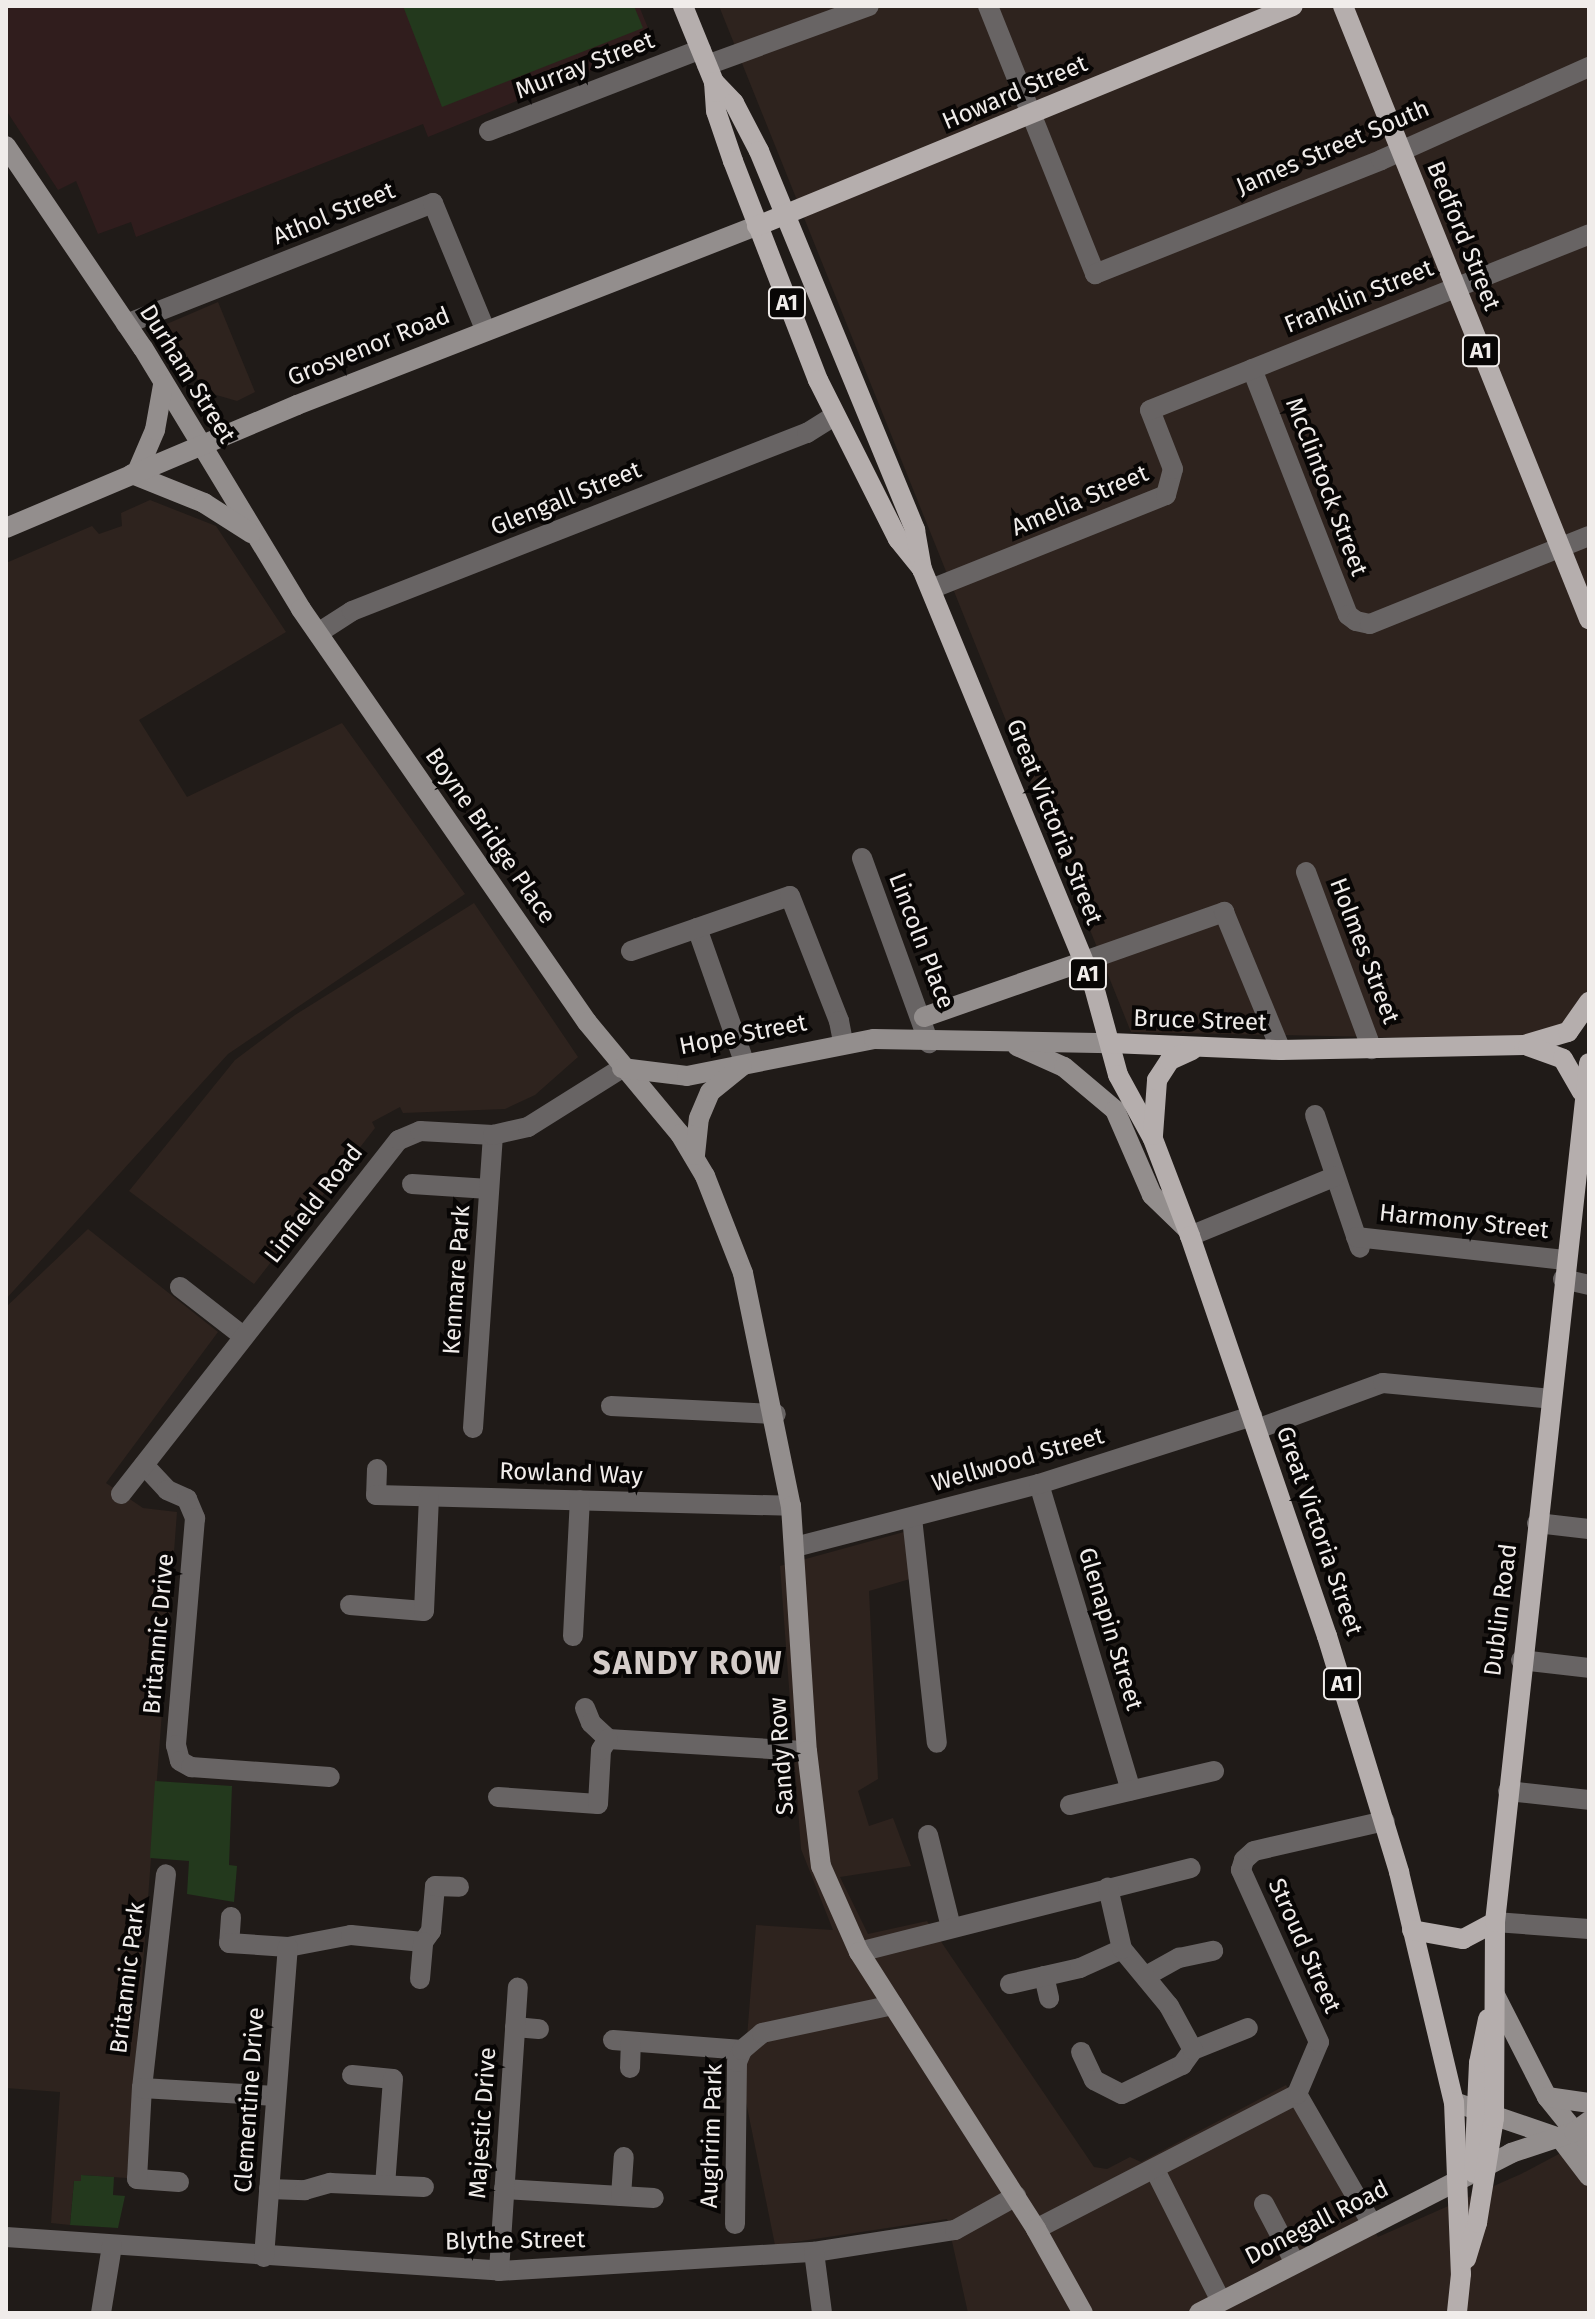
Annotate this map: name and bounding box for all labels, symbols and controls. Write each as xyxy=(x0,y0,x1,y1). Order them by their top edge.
street label: Murray Street xyxy=(512,26,658,106)
street label: Howard Street xyxy=(938,50,1092,136)
street label: James Street South xyxy=(1232,94,1434,202)
street label: Bedford Street xyxy=(1420,157,1506,315)
street label: Athol Street xyxy=(269,176,399,252)
street label: Franklin Street xyxy=(1280,254,1438,340)
road number: A1 xyxy=(767,285,807,321)
street label: Durham Street xyxy=(133,299,241,449)
street label: Grosvenor Road xyxy=(284,301,454,393)
road number: A1 xyxy=(1461,333,1501,369)
street label: McClintock Street xyxy=(1279,394,1373,580)
street label: Glengall Street xyxy=(487,456,645,542)
street label: Amelia Street xyxy=(1007,459,1153,543)
street label: Great Victoria Street xyxy=(1000,715,1108,929)
street label: Boyne Bridge Place xyxy=(419,743,561,929)
street label: Lincoln Place xyxy=(882,869,960,1013)
street label: Holmes Street xyxy=(1323,874,1405,1028)
road number: A1 xyxy=(1068,956,1108,992)
street label: Bruce Street xyxy=(1133,1004,1267,1038)
street label: Hope Street xyxy=(677,1009,809,1061)
street label: Linfield Road xyxy=(259,1139,369,1269)
street label: Harmony Street xyxy=(1378,1199,1550,1245)
street label: Kenmare Park xyxy=(437,1204,477,1356)
street label: Wellwood Street xyxy=(929,1422,1107,1498)
street label: Great Victoria Street xyxy=(1270,1423,1368,1639)
street label: Rowland Way xyxy=(499,1457,643,1491)
street label: Dublin Road xyxy=(1479,1542,1523,1678)
street label: Glenapin Street xyxy=(1072,1544,1148,1714)
street label: Britannic Drive xyxy=(138,1552,180,1716)
district label: SANDY ROW xyxy=(592,1644,784,1682)
road number: A1 xyxy=(1322,1666,1362,1702)
street label: Sandy Row xyxy=(764,1696,800,1816)
street label: Stroud Street xyxy=(1262,1874,1346,2018)
street label: Britannic Park xyxy=(104,1901,152,2055)
street label: Clementine Drive xyxy=(229,2006,271,2194)
street label: Majestic Drive xyxy=(463,2046,503,2200)
street label: Aughrim Park xyxy=(695,2063,729,2209)
street label: Donegall Road xyxy=(1240,2174,1394,2272)
street label: Blythe Street xyxy=(445,2225,585,2257)

